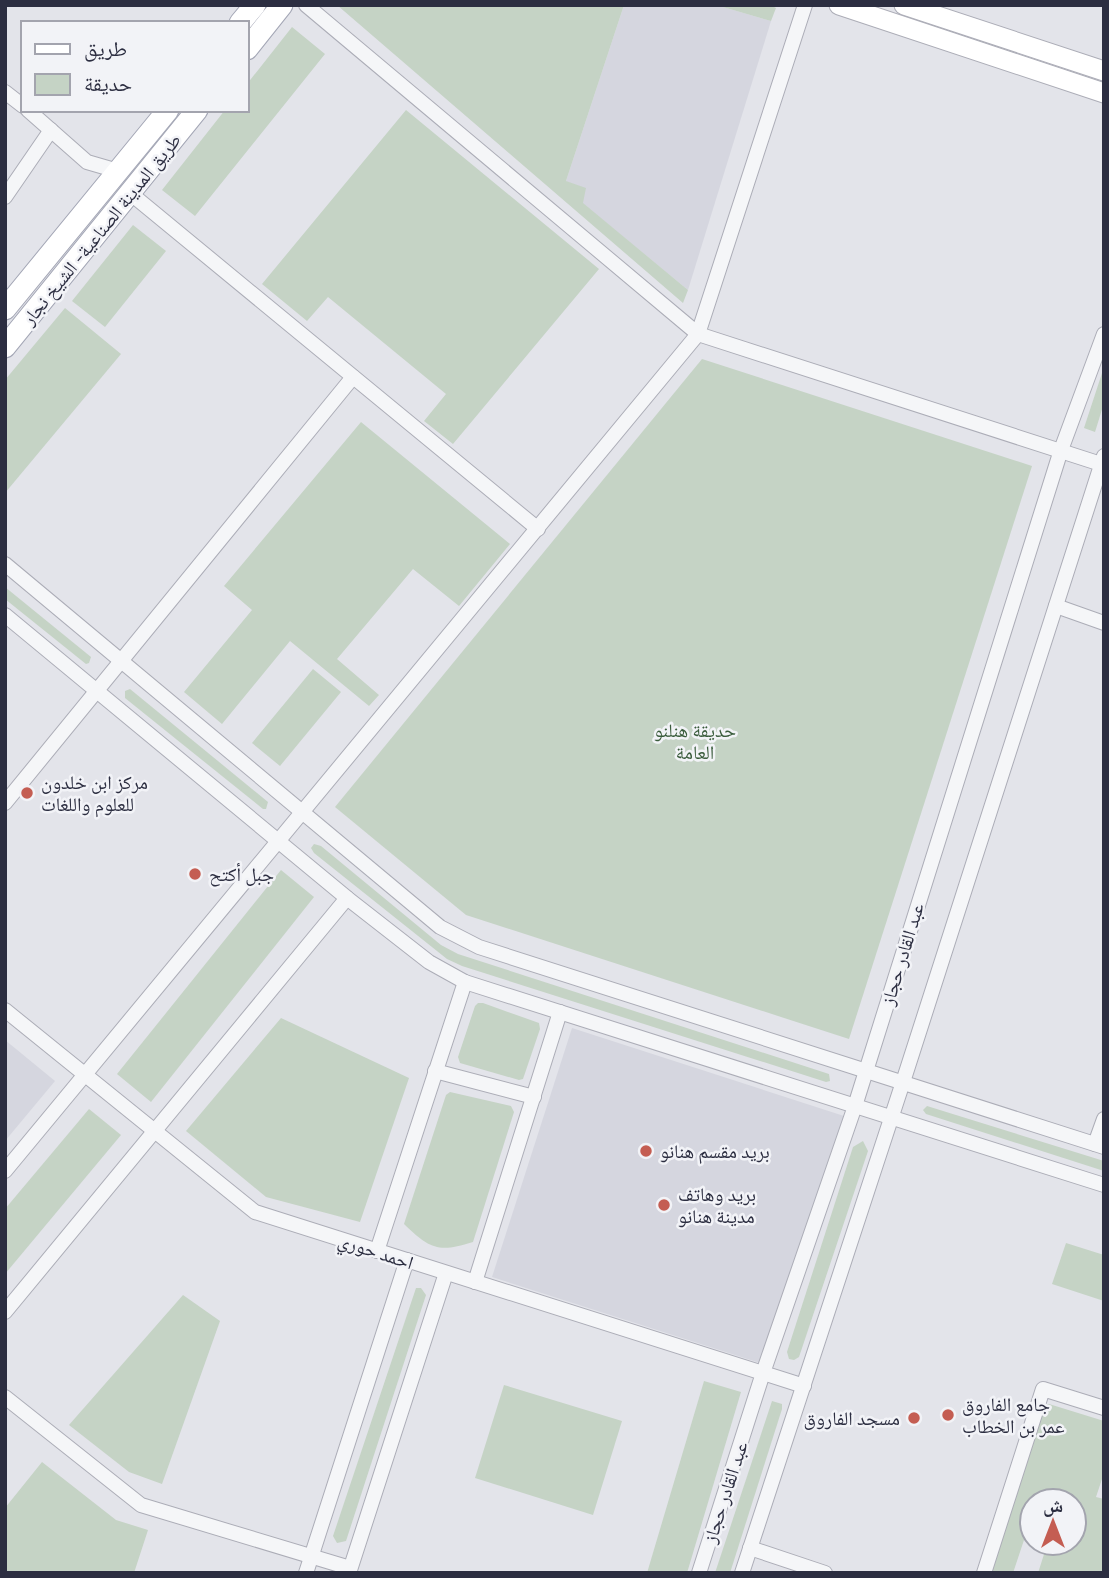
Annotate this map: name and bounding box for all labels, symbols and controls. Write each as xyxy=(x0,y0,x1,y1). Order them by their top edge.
legend xyxy=(21,21,248,112)
text: طريق xyxy=(84,35,127,62)
text: حديقة xyxy=(84,70,132,95)
street label: طريق المدينة الصناعية- الشيخ نجار xyxy=(16,128,187,331)
park label: حديقة هنلنو العامة xyxy=(654,718,736,763)
place label: مركز ابن خلدون للعلوم واللغات xyxy=(41,770,148,818)
marker: مركز ابن خلدون للعلوم واللغات xyxy=(19,785,35,801)
place label: جبل أكتح xyxy=(209,862,274,887)
marker: جبل أكتح xyxy=(187,866,203,882)
street label: عبد القادر حجاز xyxy=(875,900,929,1009)
place label: بريد مقسم هنانو xyxy=(660,1139,770,1164)
marker: بريد مقسم هنانو xyxy=(638,1143,654,1159)
place label: بريد وهاتف مدينة هنانو xyxy=(678,1182,756,1228)
marker: بريد وهاتف مدينة هنانو xyxy=(656,1197,672,1213)
street label: احمد حوري xyxy=(334,1228,417,1278)
place label: جامع الفاروق عمر بن الخطاب xyxy=(962,1392,1065,1438)
place label: مسجد الفاروق xyxy=(804,1406,900,1430)
marker: جامع الفاروق عمر بن الخطاب xyxy=(940,1407,956,1423)
marker: مسجد الفاروق xyxy=(906,1410,922,1426)
street label: عبد القادر حجاز xyxy=(697,1438,753,1547)
north arrow xyxy=(1018,1487,1088,1557)
text: ش xyxy=(1043,1493,1063,1517)

